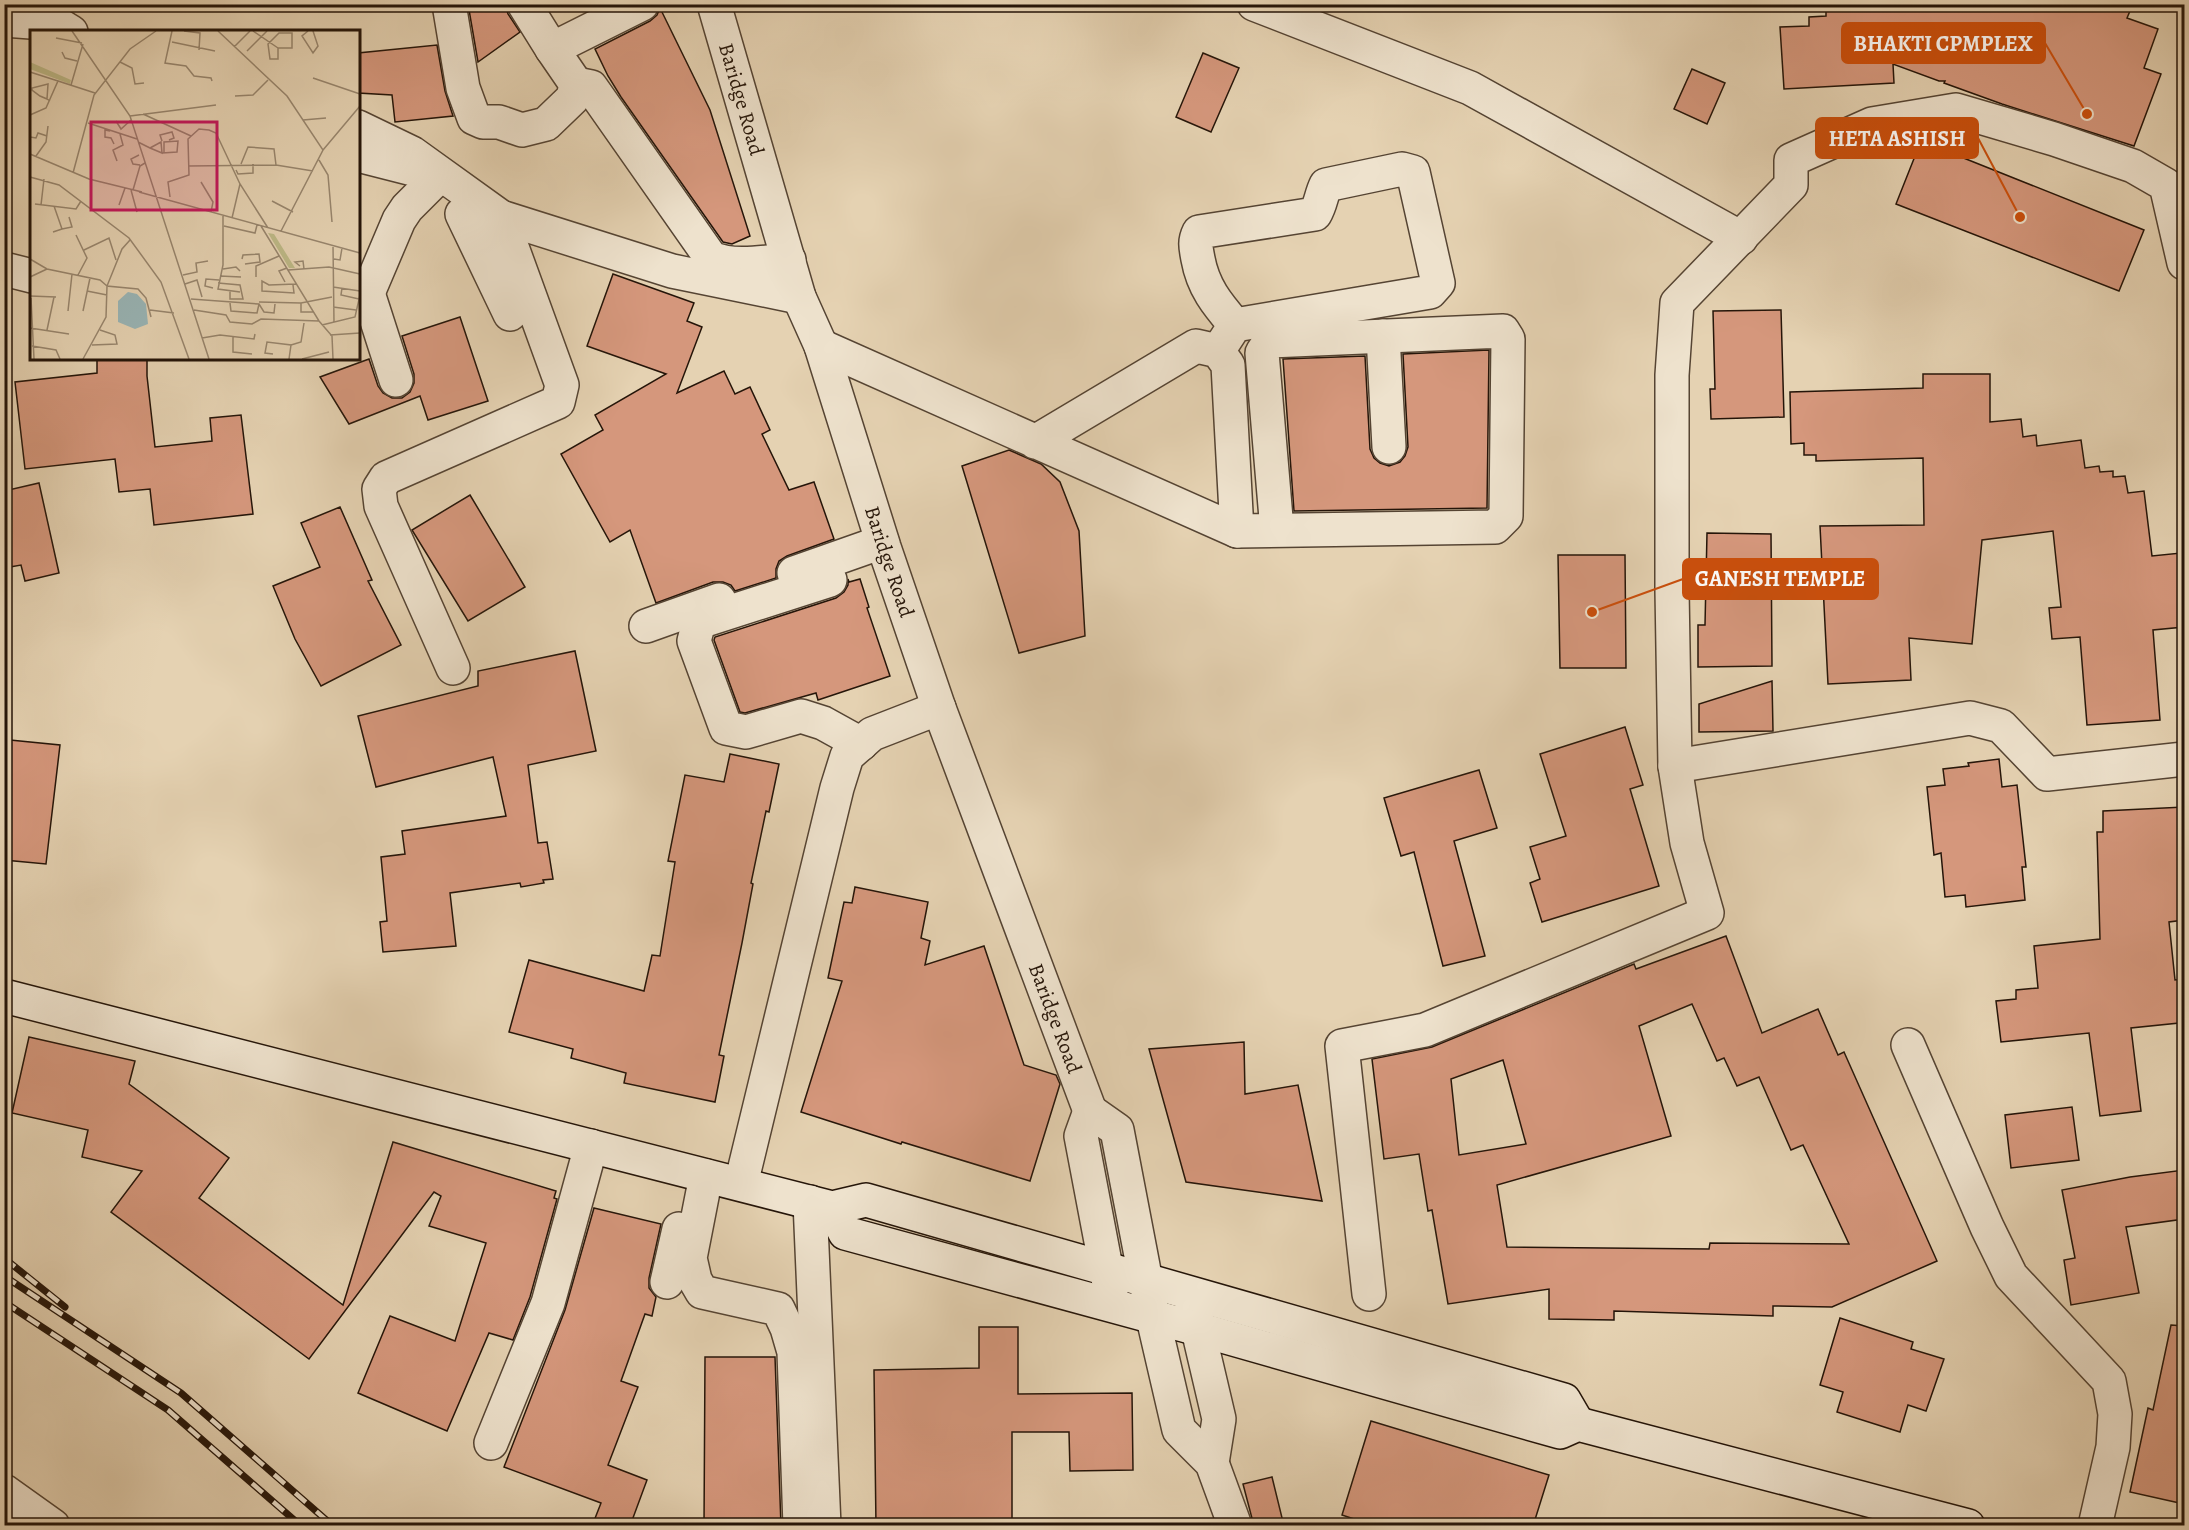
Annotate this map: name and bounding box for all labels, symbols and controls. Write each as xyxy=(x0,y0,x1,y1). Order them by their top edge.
callout: BHAKTI CPMPLEX xyxy=(1842,23,2045,63)
text: BHAKTI CPMPLEX xyxy=(1853,29,2033,59)
inset map xyxy=(30,30,360,360)
street label: Baridge Road xyxy=(712,40,771,159)
callout: HETA ASHISH xyxy=(1816,118,1978,158)
text: HETA ASHISH xyxy=(1828,124,1966,154)
street label: Baridge Road xyxy=(858,503,921,622)
callout: GANESH TEMPLE xyxy=(1683,559,1878,599)
text: GANESH TEMPLE xyxy=(1695,564,1865,594)
street label: Baridge Road xyxy=(1022,959,1089,1078)

